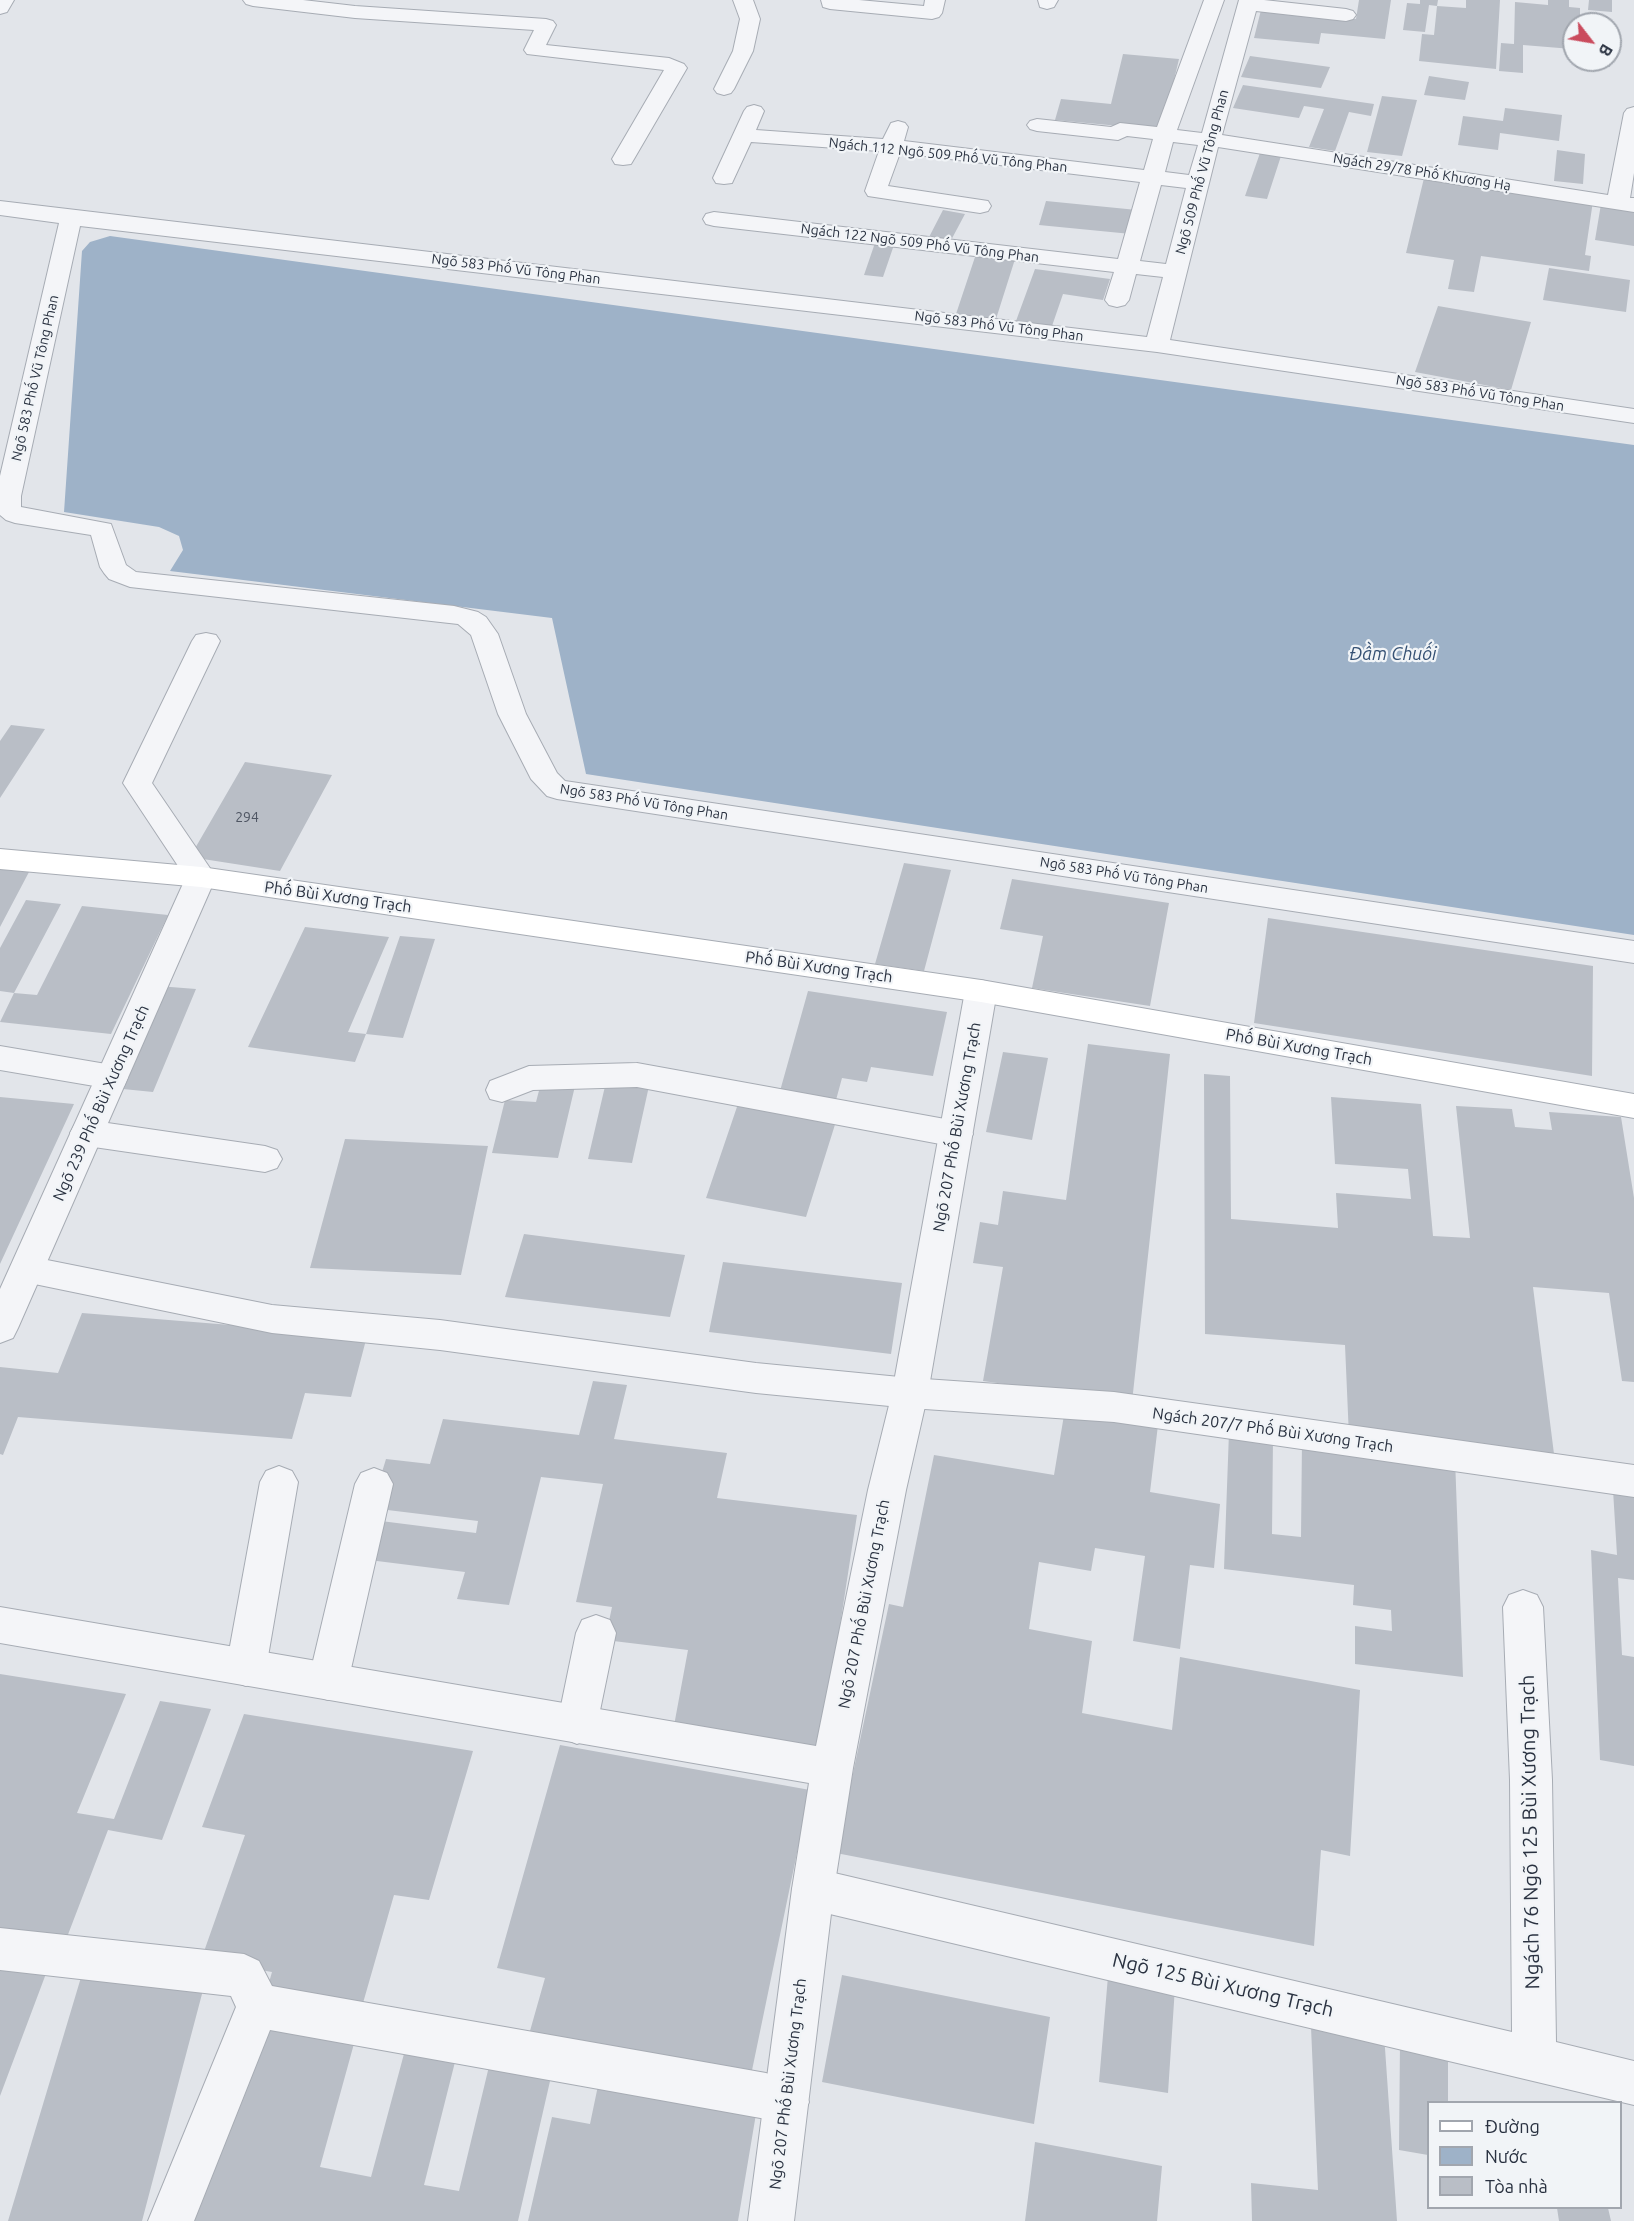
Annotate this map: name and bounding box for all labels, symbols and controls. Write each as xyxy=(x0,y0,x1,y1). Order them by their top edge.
north arrow xyxy=(1562,12,1622,72)
text: B xyxy=(1595,41,1616,59)
street label: Ngõ 509 Phố Vũ Tông Phan xyxy=(1172,88,1232,256)
street label: Ngách 112 Ngõ 509 Phố Vũ Tông Phan xyxy=(828,134,1068,176)
street label: Ngách 29/78 Phố Khương Hạ xyxy=(1332,150,1512,194)
street label: Ngách 122 Ngõ 509 Phố Vũ Tông Phan xyxy=(800,220,1040,266)
street label: Ngõ 583 Phố Vũ Tông Phan xyxy=(431,250,601,288)
street label: Ngõ 583 Phố Vũ Tông Phan xyxy=(8,293,62,463)
street label: Ngõ 583 Phố Vũ Tông Phan xyxy=(914,307,1084,345)
street label: Ngõ 583 Phố Vũ Tông Phan xyxy=(1395,371,1565,415)
water label: Đầm Chuối xyxy=(1350,643,1436,665)
street label: Ngõ 583 Phố Vũ Tông Phan xyxy=(559,780,729,824)
house number: 294 xyxy=(235,809,259,825)
street label: Ngõ 583 Phố Vũ Tông Phan xyxy=(1039,853,1209,897)
street label: Phố Bùi Xương Trạch xyxy=(263,877,413,917)
street label: Phố Bùi Xương Trạch xyxy=(744,947,894,987)
street label: Ngõ 239 Phố Bùi Xương Trạch xyxy=(49,1002,153,1204)
street label: Ngõ 207 Phố Bùi Xương Trạch xyxy=(929,1021,985,1233)
street label: Phố Bùi Xương Trạch xyxy=(1224,1025,1374,1069)
street label: Ngách 207/7 Phố Bùi Xương Trạch xyxy=(1151,1404,1395,1456)
street label: Ngõ 207 Phố Bùi Xương Trạch xyxy=(834,1498,894,1710)
street label: Ngách 76 Ngõ 125 Bùi Xương Trạch xyxy=(1515,1674,1545,1990)
street label: Ngõ 125 Bùi Xương Trạch xyxy=(1110,1948,1336,2022)
street label: Ngõ 207 Phố Bùi Xương Trạch xyxy=(766,1977,810,2191)
legend xyxy=(1427,2101,1622,2209)
text: Đường xyxy=(1485,2116,1540,2136)
text: Nước xyxy=(1485,2146,1527,2166)
text: Tòa nhà xyxy=(1485,2176,1548,2196)

